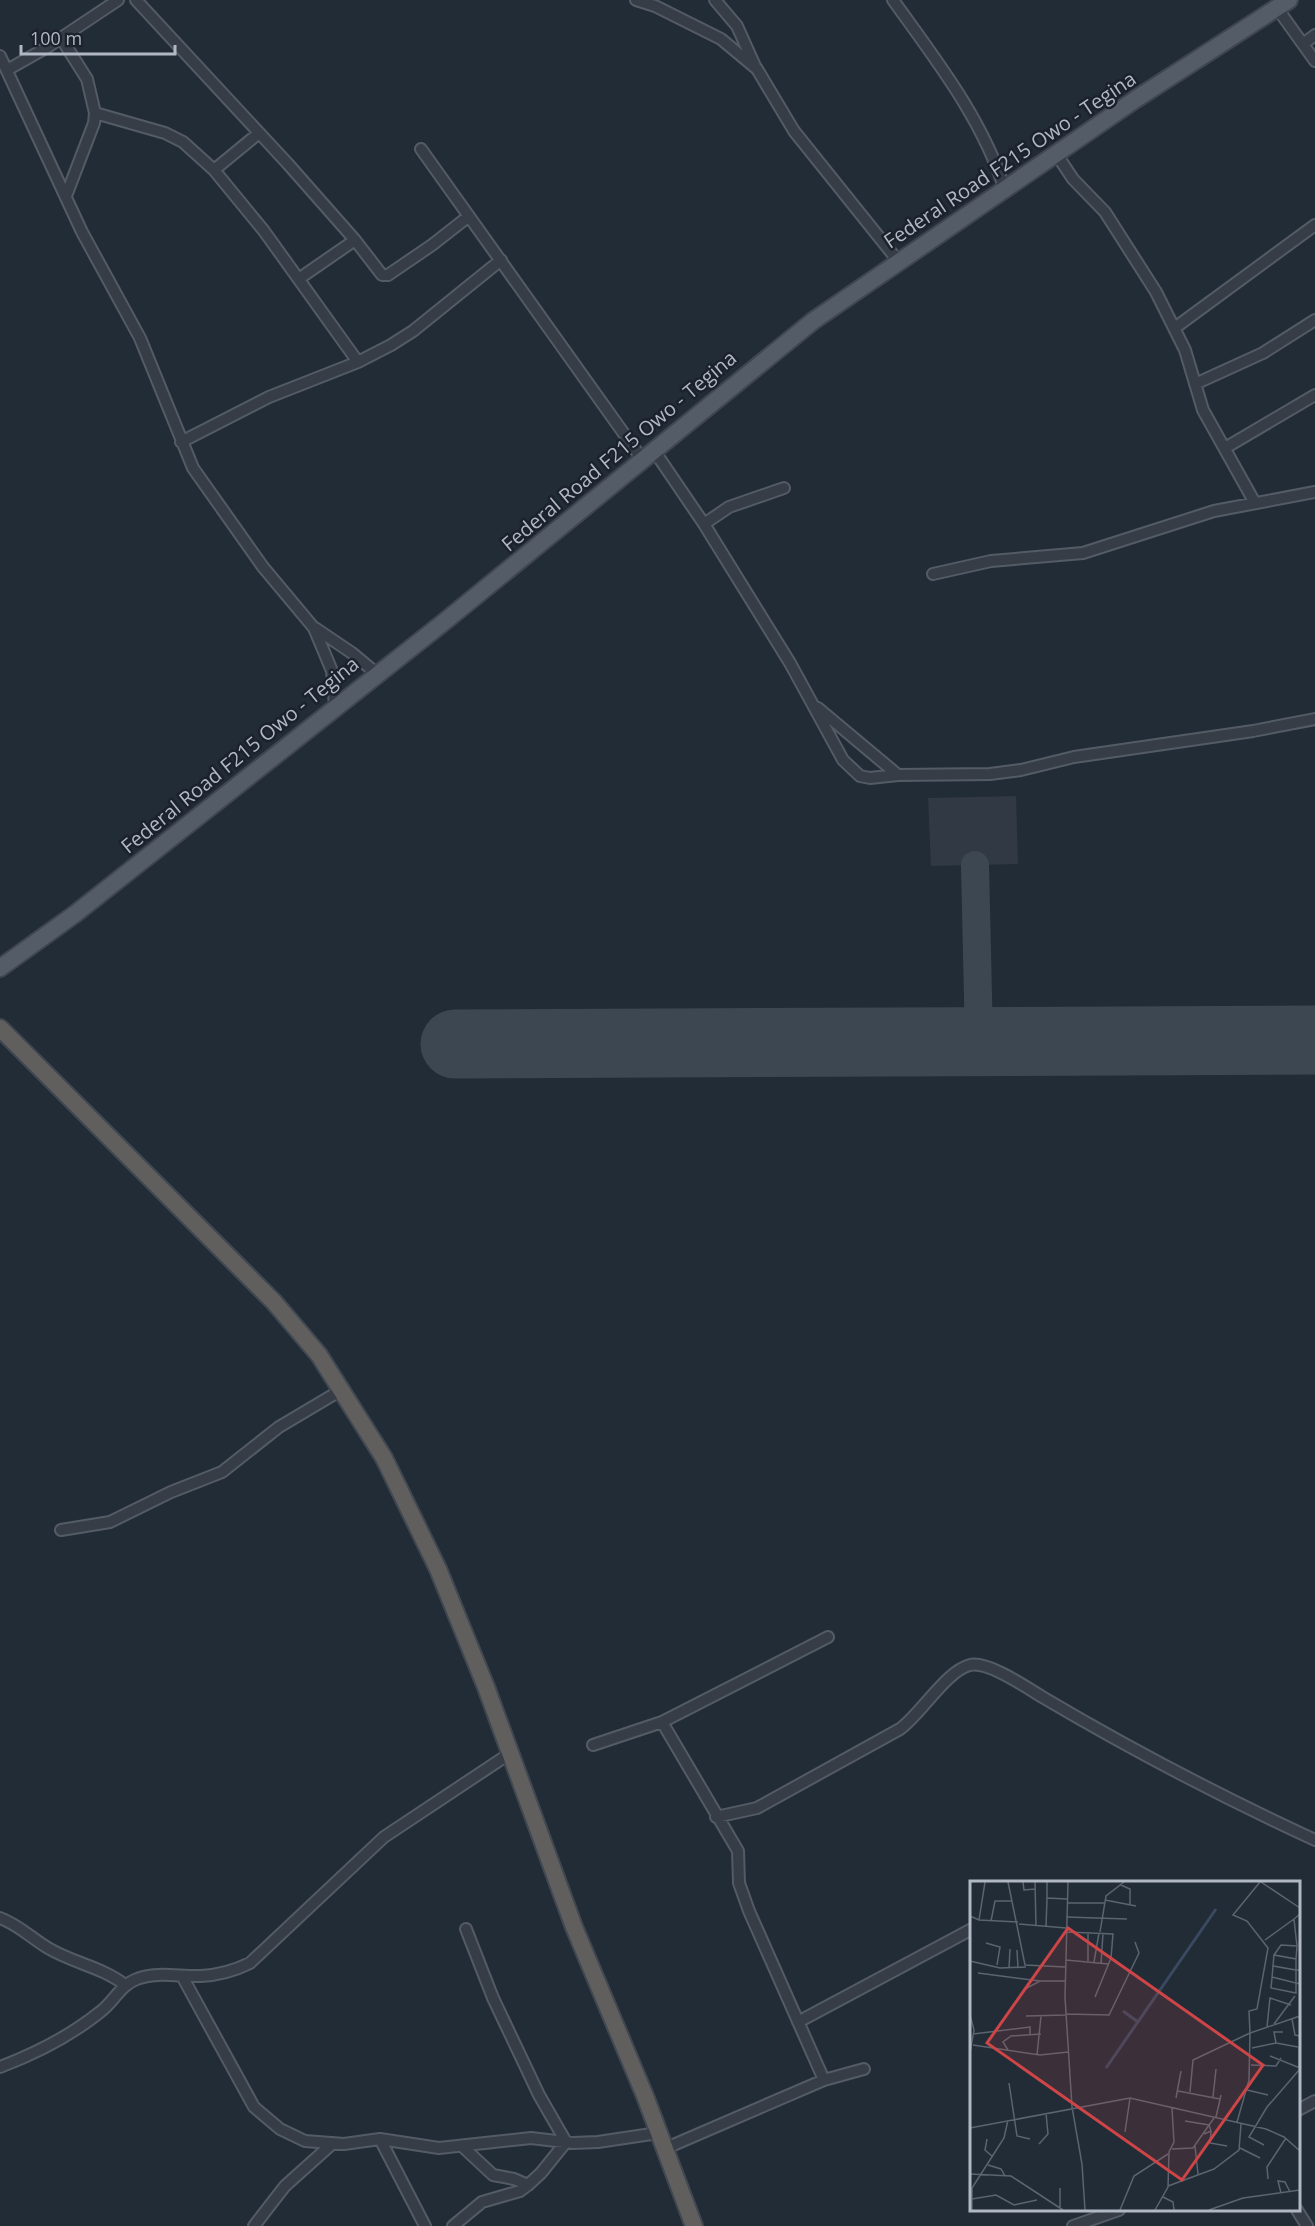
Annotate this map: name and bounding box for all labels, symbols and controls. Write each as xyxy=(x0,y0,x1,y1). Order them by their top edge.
scale bar xyxy=(21,18,176,56)
text: 100 m xyxy=(30,26,82,50)
street label: Federal Road F215 Owo - Tegina xyxy=(878,65,1141,254)
street label: Federal Road F215 Owo - Tegina xyxy=(496,344,742,557)
street label: Federal Road F215 Owo - Tegina xyxy=(115,650,364,859)
inset map xyxy=(970,1881,1300,2211)

